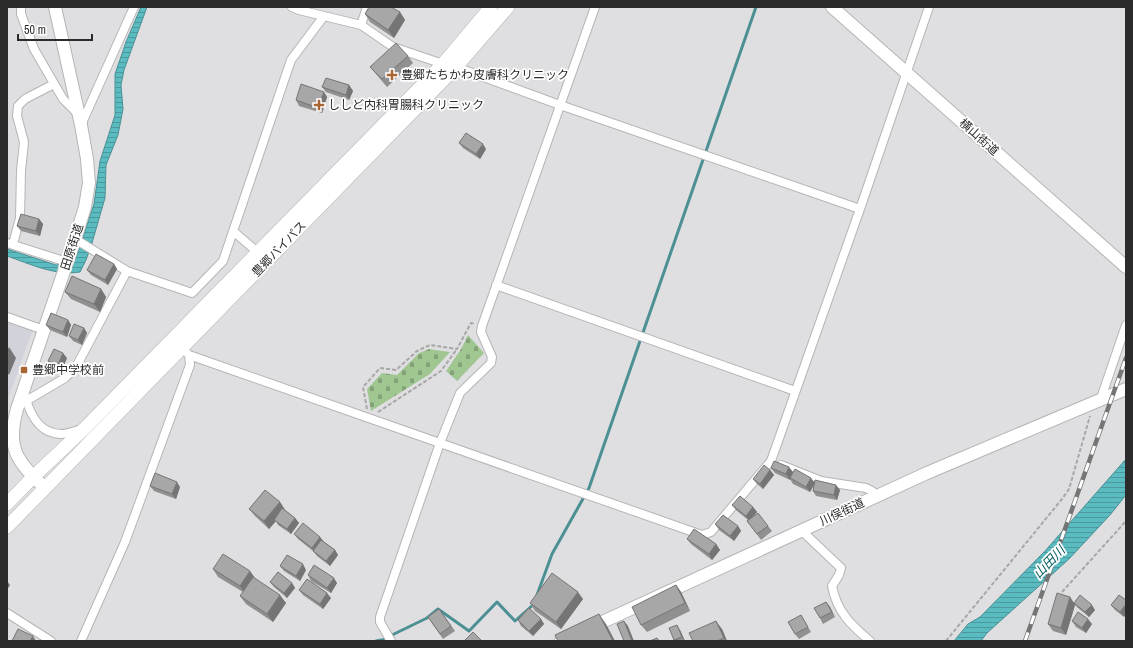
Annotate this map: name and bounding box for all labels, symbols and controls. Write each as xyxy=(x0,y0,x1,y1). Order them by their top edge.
scale bar xyxy=(18,16,92,42)
text: 50 m xyxy=(24,22,46,38)
place label: 豊郷たちかわ皮膚科クリニック xyxy=(401,67,569,83)
marker: 豊郷たちかわ皮膚科クリニック xyxy=(386,69,398,81)
place label: ししど内科胃腸科クリニック xyxy=(328,97,484,113)
marker: ししど内科胃腸科クリニック xyxy=(313,99,325,111)
street label: 横山街道 xyxy=(956,115,1002,159)
street label: 豊郷バイパス xyxy=(248,218,310,280)
street label: 田原街道 xyxy=(57,222,87,272)
place label: 豊郷中学校前 xyxy=(32,362,104,378)
marker: 豊郷中学校前 xyxy=(19,365,29,375)
street label: 川俣街道 xyxy=(817,495,867,529)
water label: 山田川 xyxy=(1029,541,1070,582)

